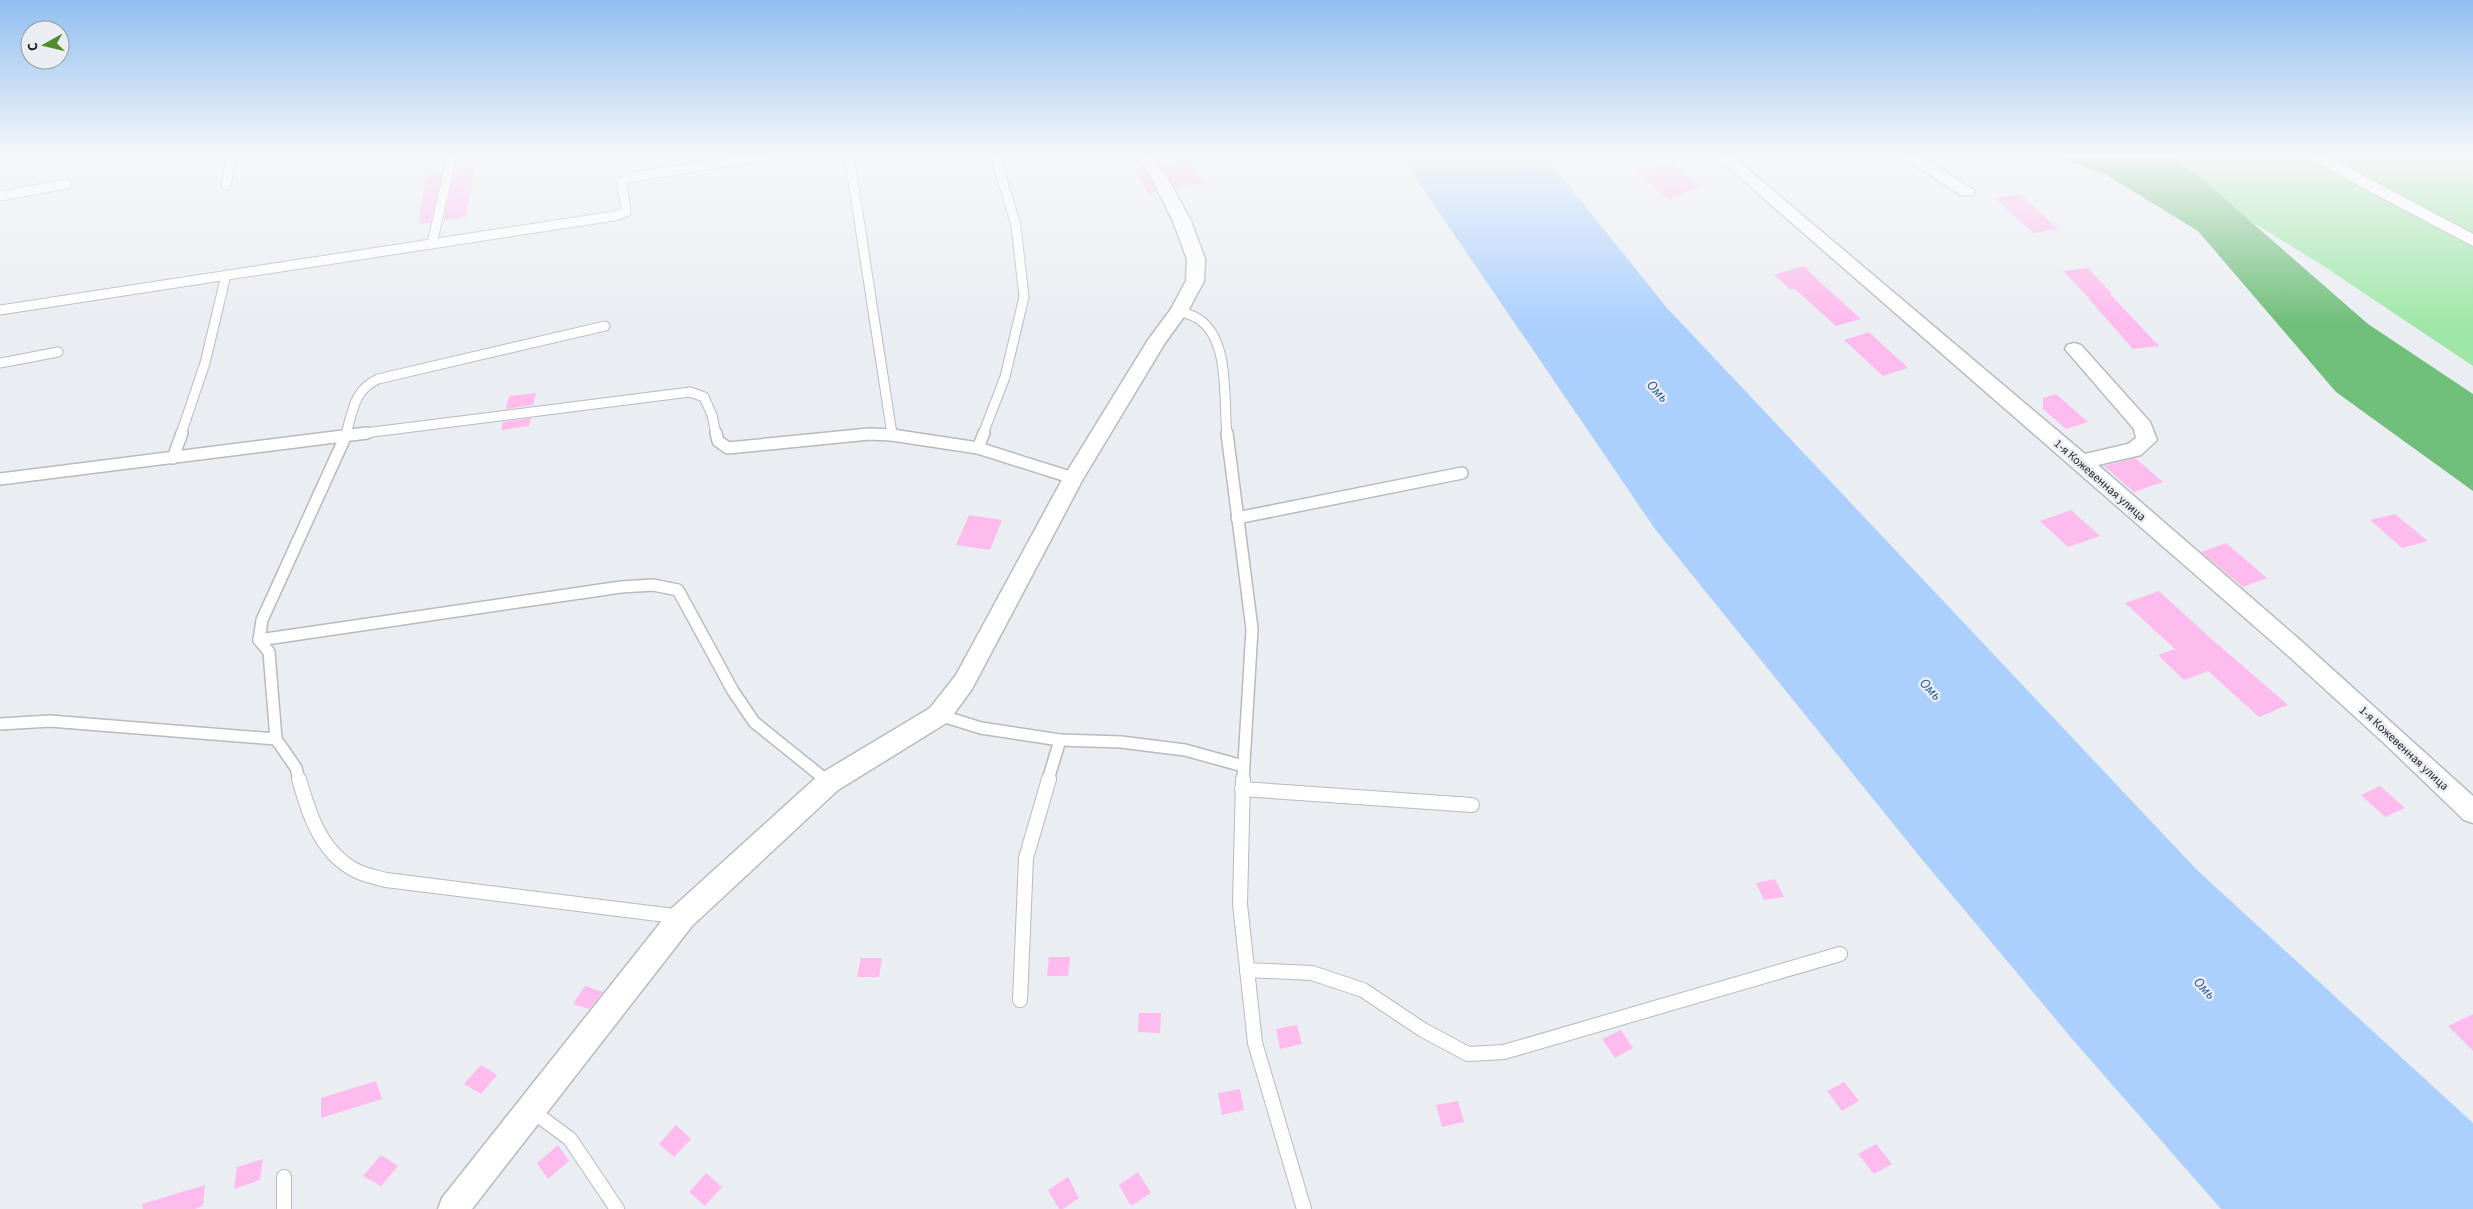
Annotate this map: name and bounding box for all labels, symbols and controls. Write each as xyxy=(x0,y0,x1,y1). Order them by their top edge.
north arrow xyxy=(20,20,70,70)
text: С xyxy=(23,41,44,52)
water label: Омь xyxy=(1642,376,1673,407)
street label: 1-я Кожевенная улица xyxy=(2050,436,2149,525)
water label: Омь xyxy=(1915,674,1946,705)
street label: 1-я Кожевенная улица xyxy=(2355,702,2452,795)
water label: Омь xyxy=(2189,973,2220,1004)

